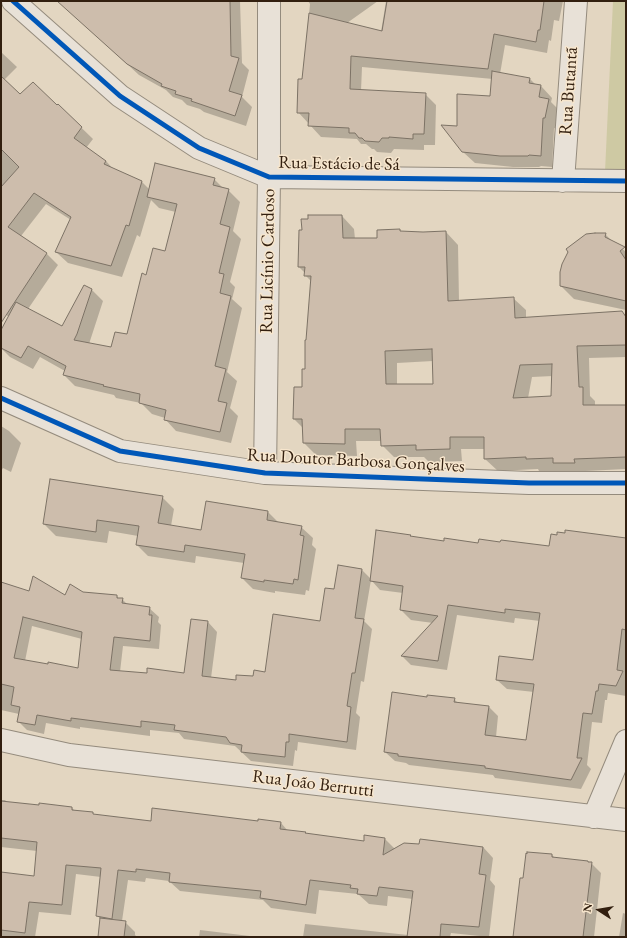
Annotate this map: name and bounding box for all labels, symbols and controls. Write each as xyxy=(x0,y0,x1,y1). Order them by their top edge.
street label: Rua Butantã xyxy=(555,46,583,136)
street label: Rua Estácio de Sá xyxy=(278,152,400,176)
street label: Rua Licínio Cardoso xyxy=(256,188,280,334)
street label: Rua Doutor Barbosa Gonçalves xyxy=(247,445,465,477)
street label: Rua João Berrutti xyxy=(251,766,375,802)
north arrow xyxy=(579,890,619,930)
text: N xyxy=(579,902,595,913)

